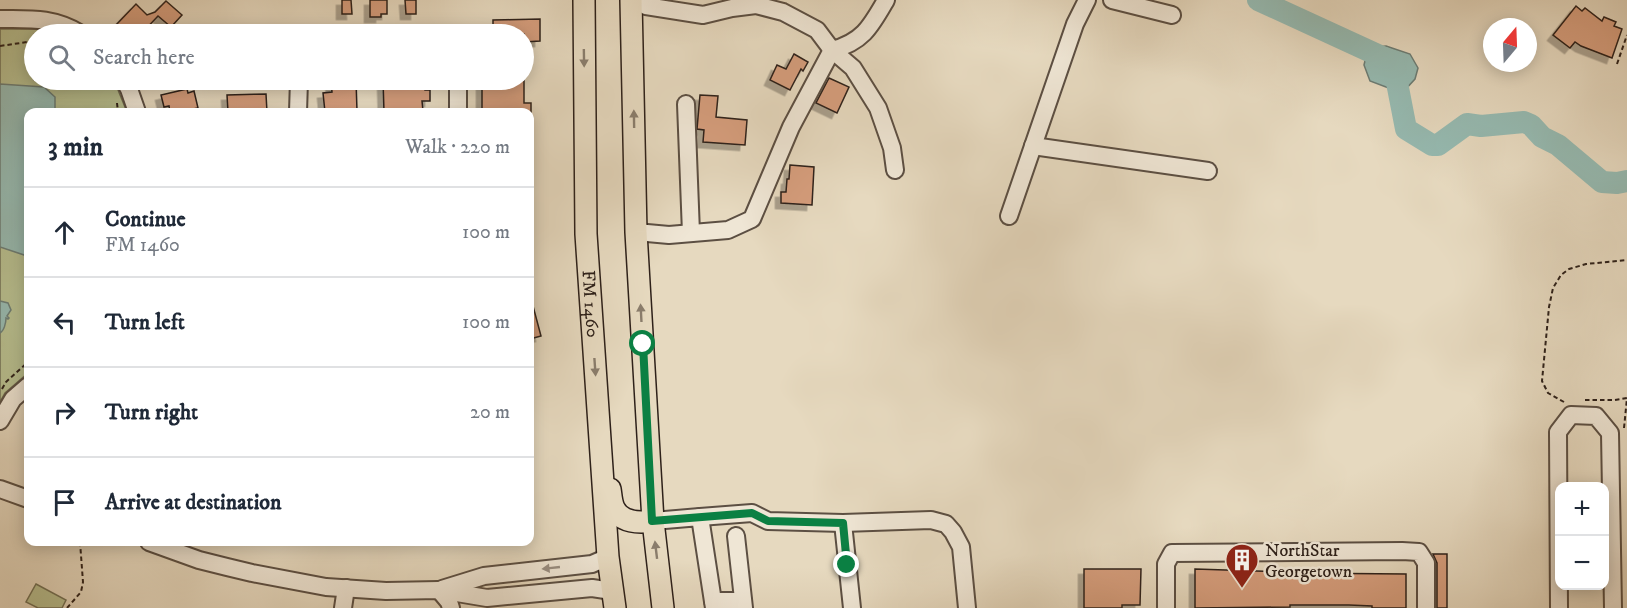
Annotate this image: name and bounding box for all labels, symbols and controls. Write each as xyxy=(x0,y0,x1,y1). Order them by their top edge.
north arrow xyxy=(1483,18,1537,72)
search box xyxy=(24,24,534,90)
icon: search xyxy=(45,41,78,74)
text: Search here xyxy=(93,44,195,71)
one-way arrow xyxy=(579,49,589,68)
one-way arrow xyxy=(629,109,639,128)
text: 3 min xyxy=(48,131,103,164)
text: Walk · 220 m xyxy=(405,135,510,160)
text: Continue xyxy=(105,206,186,233)
icon: ahead xyxy=(48,216,81,249)
text: 100 m xyxy=(462,220,510,245)
text: FM 1460 xyxy=(105,233,180,258)
street label: FM 1460 xyxy=(576,270,603,338)
one-way arrow xyxy=(636,304,646,323)
icon: left xyxy=(48,306,81,339)
text: Turn left xyxy=(105,309,185,336)
text: 100 m xyxy=(462,310,510,335)
route start xyxy=(629,330,655,356)
one-way arrow xyxy=(591,357,600,376)
icon: right xyxy=(48,396,81,429)
text: Turn right xyxy=(105,399,198,426)
text: 20 m xyxy=(470,400,510,425)
map controls xyxy=(1555,482,1609,590)
button: + xyxy=(1555,482,1609,536)
icon: arrive xyxy=(48,486,81,519)
text: Arrive at destination xyxy=(105,489,282,516)
button: − xyxy=(1555,536,1609,590)
one-way arrow xyxy=(651,540,661,559)
place label: NorthStar Georgetown xyxy=(1265,540,1353,583)
building icon: NorthStar Georgetown xyxy=(1224,542,1260,589)
route end xyxy=(833,551,859,577)
one-way arrow xyxy=(542,563,561,573)

